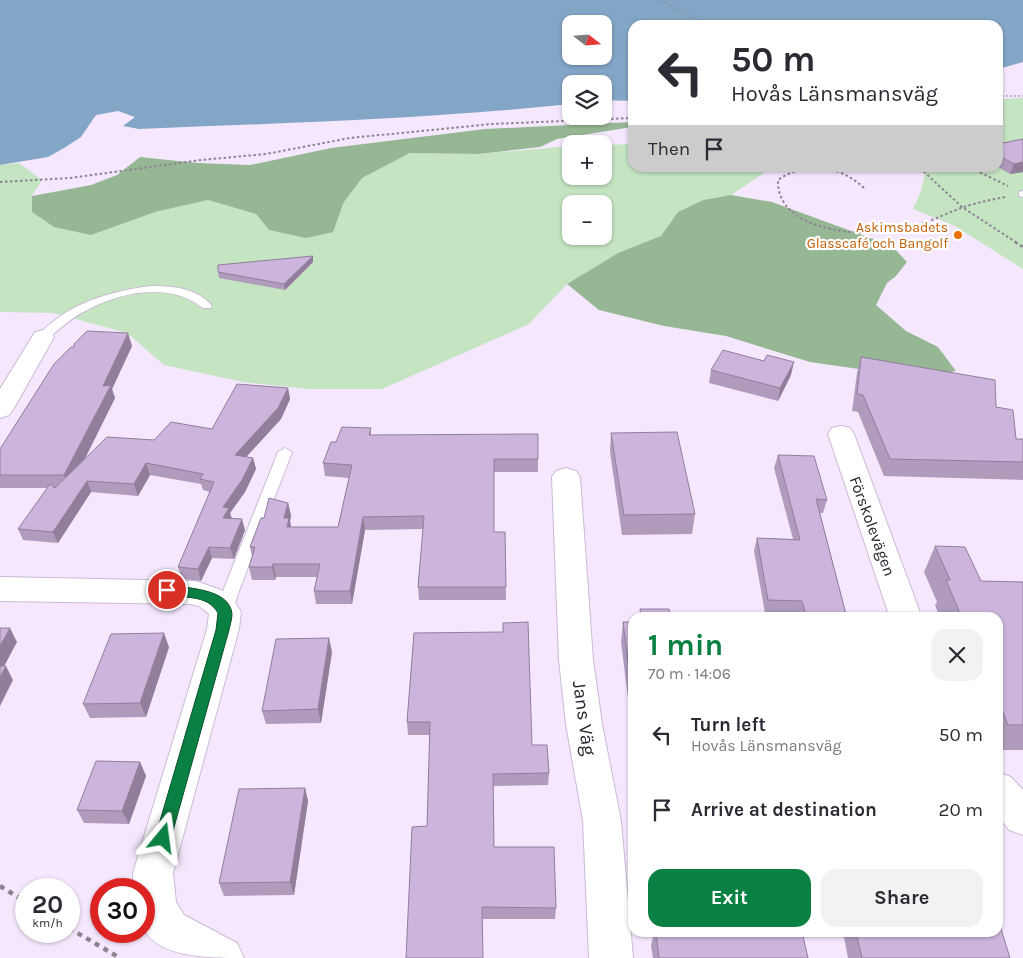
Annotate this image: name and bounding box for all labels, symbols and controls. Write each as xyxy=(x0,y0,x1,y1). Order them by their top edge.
north arrow xyxy=(562,15,612,65)
map controls xyxy=(562,15,612,245)
text: 50 m xyxy=(731,39,816,80)
icon: left xyxy=(648,40,713,105)
button: layers xyxy=(562,75,612,125)
text: Hovås Länsmansväg xyxy=(731,81,938,107)
button: + xyxy=(562,135,612,185)
icon: arrive xyxy=(700,135,728,163)
text: Then xyxy=(648,138,690,160)
button: − xyxy=(562,195,612,245)
place label: Askimsbadets Glasscafé och Bangolf xyxy=(807,219,948,252)
marker: Askimsbadets Glasscafé och Bangolf xyxy=(952,229,964,241)
street label: Förskolevägen xyxy=(846,474,899,579)
pin xyxy=(146,569,188,611)
icon: arrive xyxy=(153,576,181,604)
text: 1 min xyxy=(648,627,723,663)
button: close xyxy=(931,629,983,681)
text: 70 m · 14:06 xyxy=(648,664,731,683)
street label: Jans Väg xyxy=(568,679,600,757)
text: Turn left xyxy=(691,714,766,736)
icon: left xyxy=(648,721,676,749)
text: 50 m xyxy=(939,724,983,746)
text: Hovås Länsmansväg xyxy=(691,736,842,755)
icon: arrive xyxy=(648,796,676,824)
text: Arrive at destination xyxy=(691,799,877,821)
text: 20 m xyxy=(938,799,983,821)
position arrow xyxy=(136,811,188,863)
button: Exit xyxy=(648,869,811,927)
button: Share xyxy=(821,869,983,927)
speed limit sign: 30 xyxy=(90,878,155,943)
text: 20 xyxy=(32,890,63,919)
text: km/h xyxy=(32,916,63,930)

